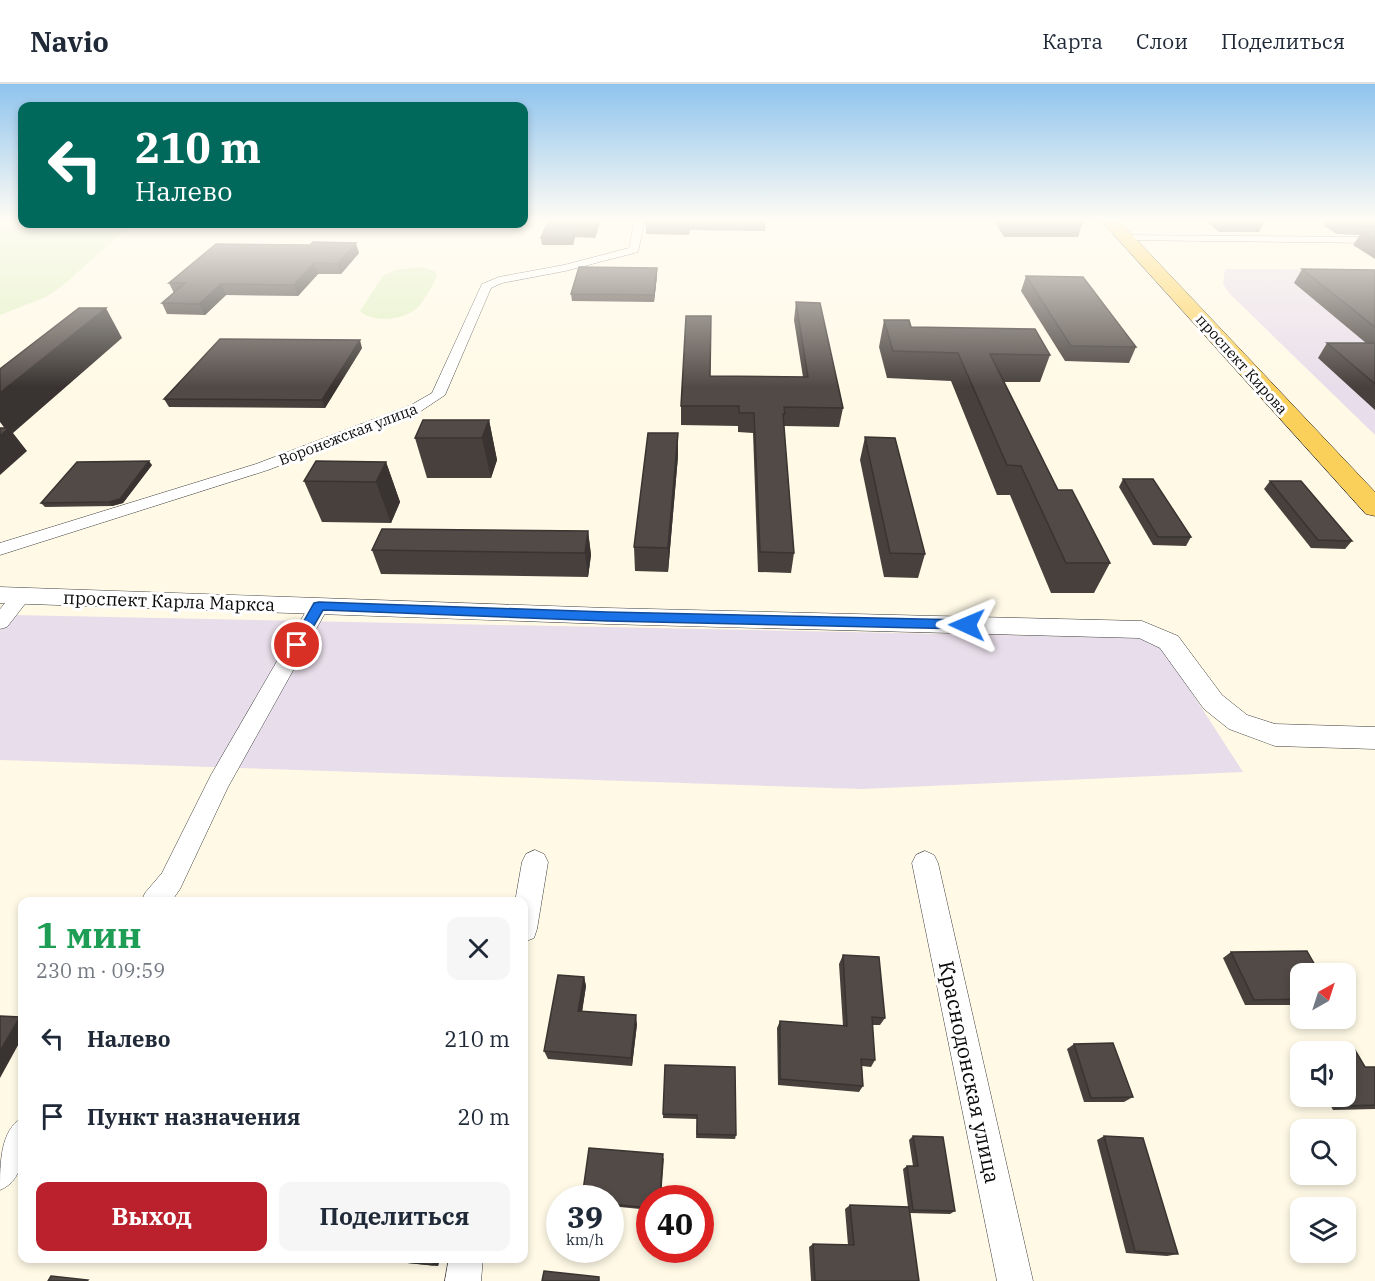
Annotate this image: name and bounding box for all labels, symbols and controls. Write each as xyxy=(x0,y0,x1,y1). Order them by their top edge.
text: Navio xyxy=(30,23,109,60)
text: Карта xyxy=(1042,27,1103,55)
text: Слои xyxy=(1136,27,1188,55)
text: Поделиться xyxy=(1221,27,1345,55)
text: 210 m xyxy=(135,120,261,175)
icon: left xyxy=(36,126,114,204)
text: Налево xyxy=(135,173,232,208)
street label: проспект Кирова xyxy=(1192,310,1292,418)
street label: Воронежская улица xyxy=(276,399,420,469)
street label: проспект Карла Маркса xyxy=(63,586,276,616)
position arrow xyxy=(935,593,999,657)
pin xyxy=(271,619,322,670)
icon: arrive xyxy=(280,628,313,661)
text: 1 мин xyxy=(36,911,142,958)
button: close xyxy=(447,917,510,980)
text: 230 m · 09:59 xyxy=(36,957,165,984)
street label: Краснодонская улица xyxy=(933,958,1007,1186)
north arrow xyxy=(1290,963,1356,1029)
map controls xyxy=(1290,963,1356,1263)
icon: left xyxy=(36,1022,69,1055)
text: Налево xyxy=(87,1024,171,1053)
text: 210 m xyxy=(444,1024,510,1053)
button: sound xyxy=(1290,1041,1356,1107)
icon: arrive xyxy=(36,1100,69,1133)
text: Пункт назначения xyxy=(87,1102,301,1131)
text: 20 m xyxy=(458,1102,510,1131)
button: search xyxy=(1290,1119,1356,1185)
button: Выход xyxy=(36,1182,267,1251)
button: Поделиться xyxy=(279,1182,510,1251)
speed limit sign: 40 xyxy=(636,1185,714,1263)
text: 39 xyxy=(567,1197,603,1236)
button: layers xyxy=(1290,1197,1356,1263)
text: km/h xyxy=(566,1230,604,1249)

